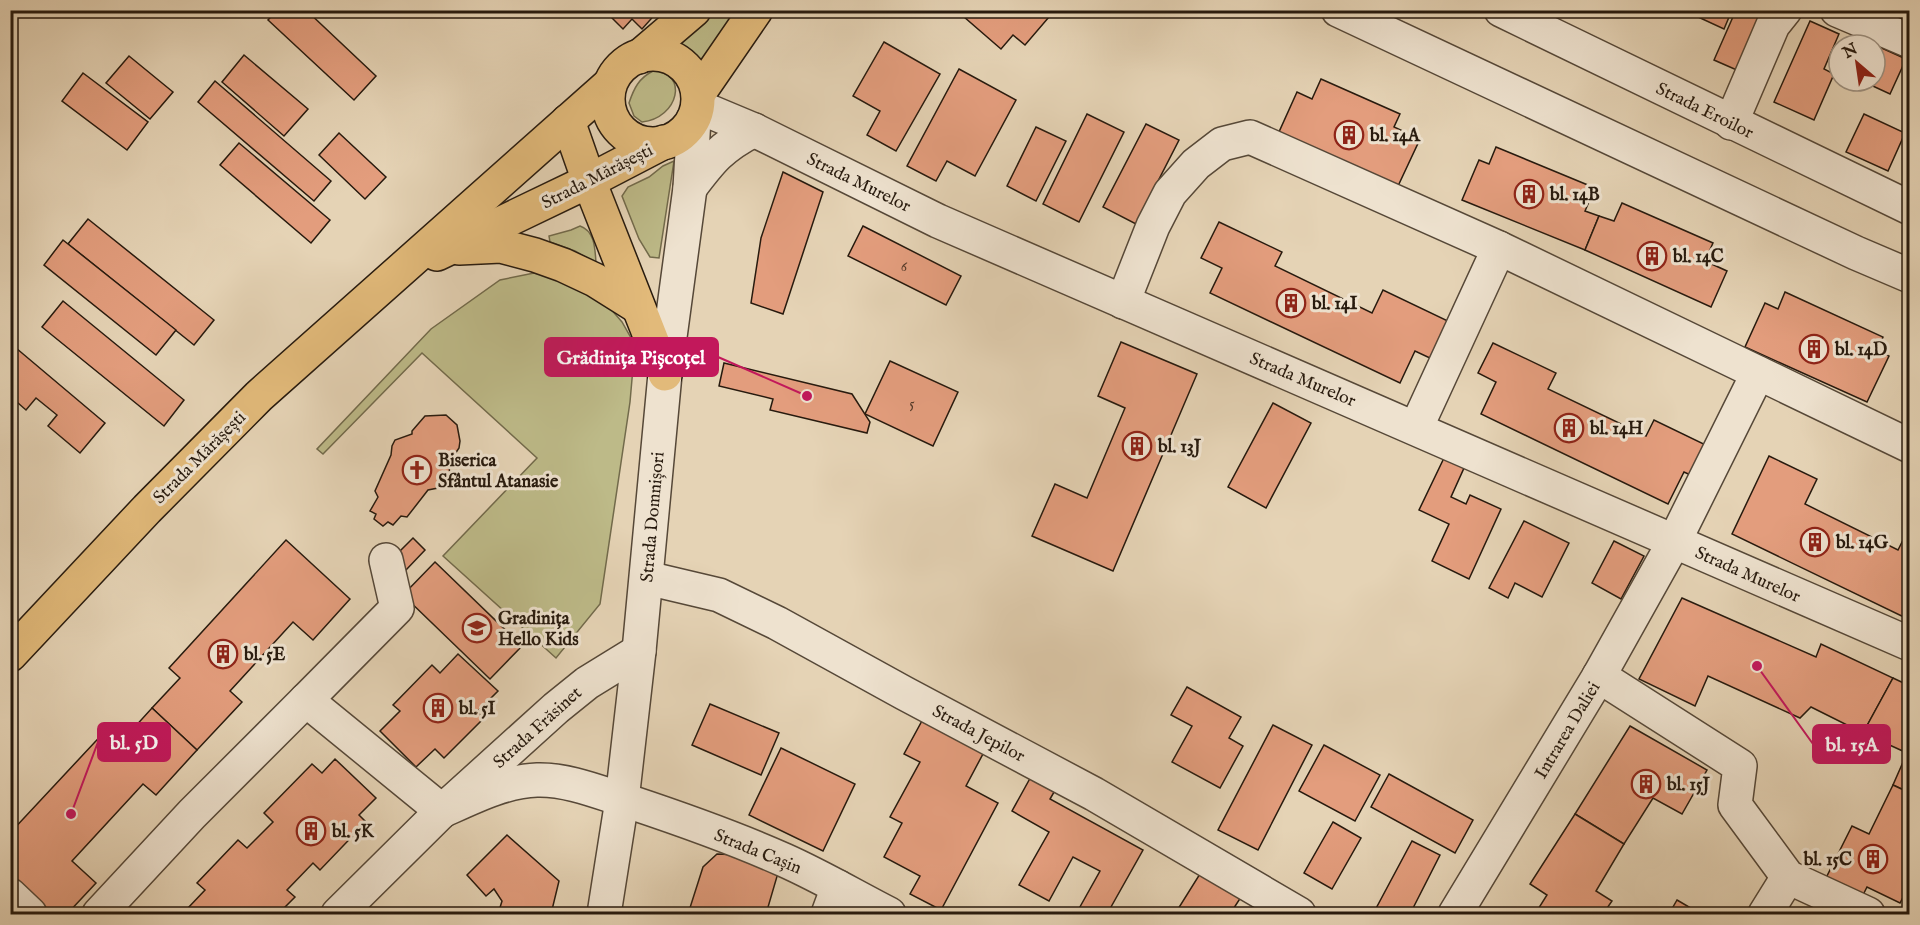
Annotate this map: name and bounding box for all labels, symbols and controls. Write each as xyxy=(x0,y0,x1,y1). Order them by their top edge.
north arrow xyxy=(1827,33,1887,93)
text: N xyxy=(1839,39,1862,64)
street label: Strada Eroilor xyxy=(1652,78,1757,145)
building icon: bl. 14A xyxy=(1333,119,1365,151)
place label: bl. 14A xyxy=(1369,125,1421,148)
street label: Strada Mărășești xyxy=(538,139,657,215)
street label: Strada Murelor xyxy=(802,148,915,219)
building icon: bl. 14B xyxy=(1513,178,1545,210)
place label: bl. 14B xyxy=(1549,184,1600,207)
building icon: bl. 14C xyxy=(1636,240,1668,272)
place label: bl. 14C xyxy=(1672,246,1724,269)
house number: 6 xyxy=(901,257,908,276)
building icon: bl. 14I xyxy=(1275,287,1307,319)
place label: bl. 14I xyxy=(1311,293,1358,316)
building icon: bl. 14D xyxy=(1798,333,1830,365)
callout: Grădinița Pișcoțel xyxy=(545,338,718,376)
place label: bl. 14D xyxy=(1834,339,1888,362)
text: Grădinița Pișcoțel xyxy=(557,346,706,371)
street label: Strada Murelor xyxy=(1246,348,1359,413)
house number: 5 xyxy=(909,394,915,413)
street label: Strada Mărășești xyxy=(149,407,251,509)
building icon: bl. 14H xyxy=(1553,412,1585,444)
place label: bl. 14H xyxy=(1589,418,1644,441)
building icon: bl. 13J xyxy=(1121,430,1153,462)
place label: bl. 13J xyxy=(1157,436,1202,459)
place label: Biserica Sfântul Atanasie xyxy=(438,450,559,494)
street label: Strada Domnișori xyxy=(636,451,671,583)
church icon: Biserica Sfântul Atanasie xyxy=(401,454,433,486)
building icon: bl. 14G xyxy=(1799,526,1831,558)
place label: bl. 14G xyxy=(1835,532,1889,555)
street label: Strada Murelor xyxy=(1691,542,1804,609)
place label: Gradinița Hello Kids xyxy=(498,608,579,652)
school or university icon: Gradinița Hello Kids xyxy=(461,612,493,644)
building icon: bl. 5E xyxy=(207,638,239,670)
place label: bl. 5E xyxy=(243,644,286,667)
street label: Intrarea Daliei xyxy=(1530,678,1606,784)
street label: Strada Frăsinet xyxy=(489,682,587,774)
building icon: bl. 5I xyxy=(422,692,454,724)
place label: bl. 5I xyxy=(458,698,496,721)
street label: Strada Jepilor xyxy=(928,700,1029,769)
callout: bl. 5D xyxy=(98,723,170,761)
callout: bl. 15A xyxy=(1813,725,1890,763)
text: bl. 5D xyxy=(109,731,158,756)
text: bl. 15A xyxy=(1825,733,1880,758)
building icon: bl. 15J xyxy=(1630,768,1662,800)
place label: bl. 15J xyxy=(1666,774,1710,797)
building icon: bl. 5K xyxy=(295,815,327,847)
place label: bl. 5K xyxy=(331,821,375,844)
street label: Strada Cașin xyxy=(710,824,805,881)
building icon: bl. 15C xyxy=(1857,843,1889,875)
place label: bl. 15C xyxy=(1803,849,1852,872)

